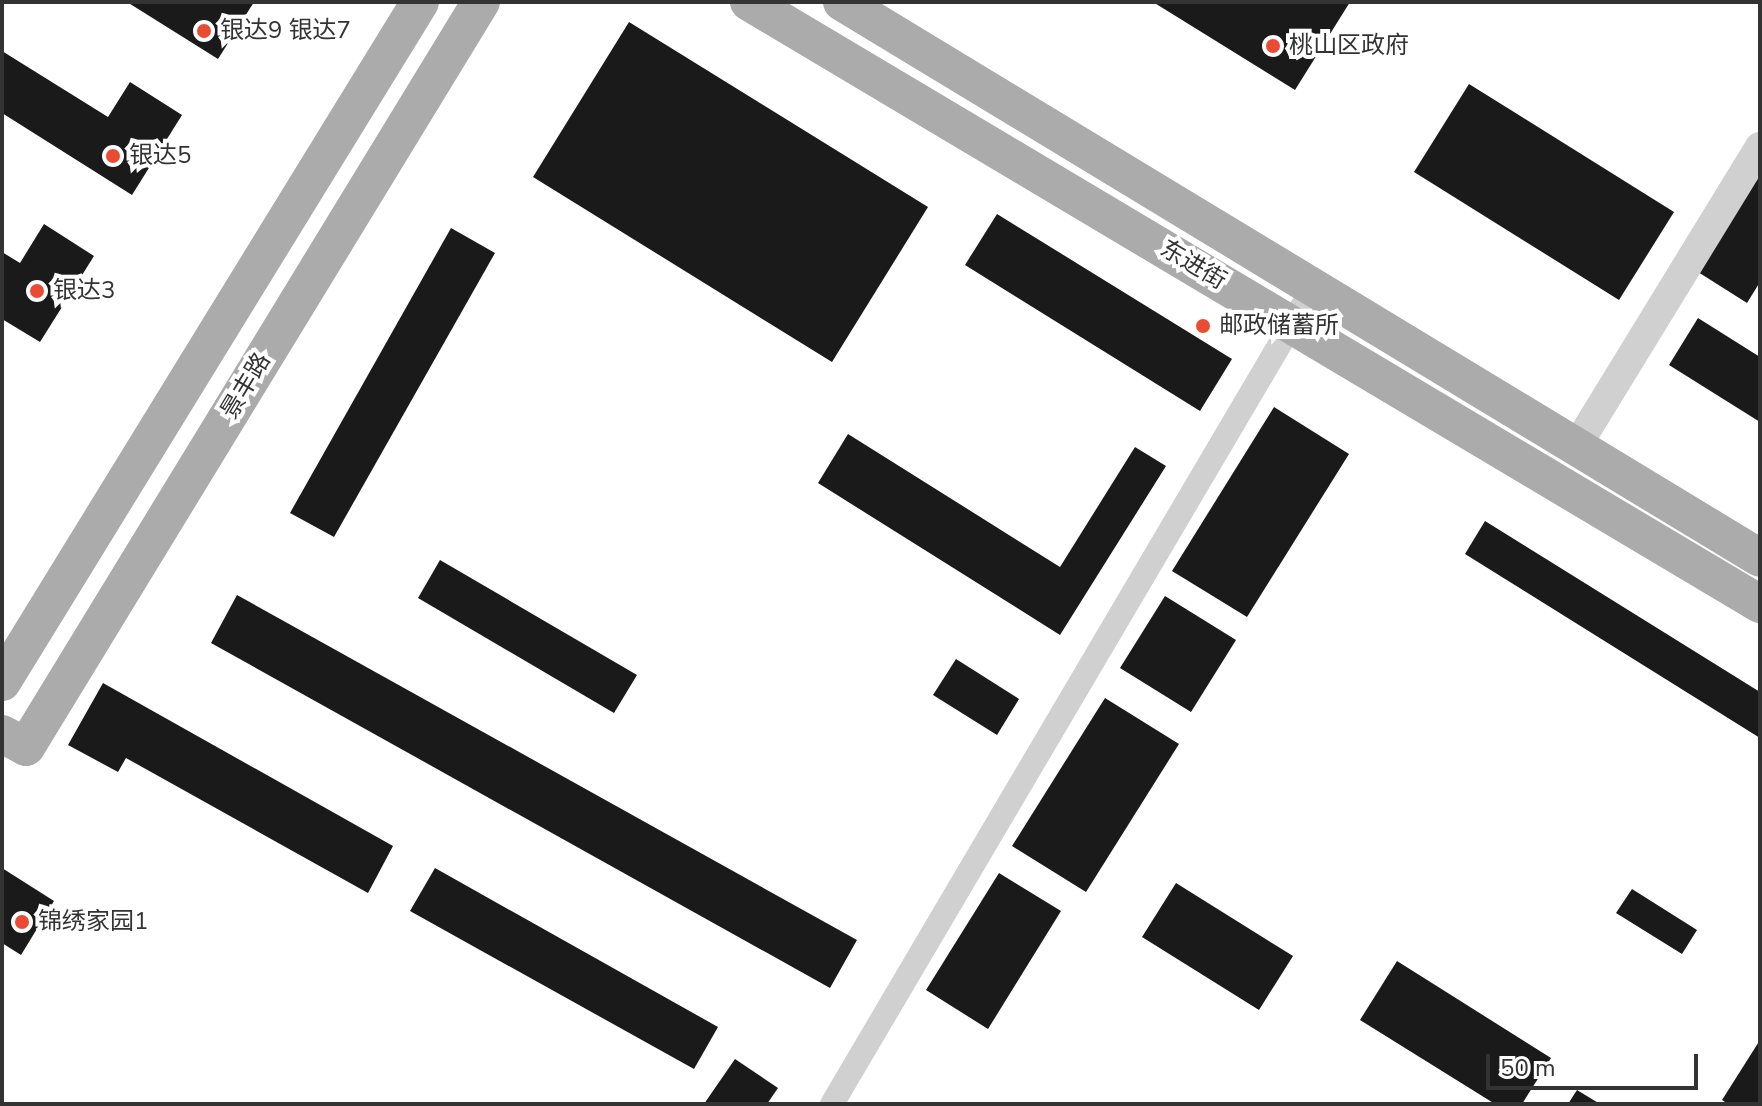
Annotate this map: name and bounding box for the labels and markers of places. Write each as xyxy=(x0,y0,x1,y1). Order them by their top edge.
place label: 银达9 银达7 xyxy=(220,17,351,45)
marker: 银达9 银达7 xyxy=(195,22,213,40)
place label: 桃山区政府 xyxy=(1289,32,1409,60)
marker: 桃山区政府 xyxy=(1264,37,1282,55)
place label: 银达5 xyxy=(129,142,191,170)
marker: 银达5 xyxy=(104,147,122,165)
place label: 银达3 xyxy=(53,277,115,305)
marker: 银达3 xyxy=(28,282,46,300)
place label: 邮政储蓄所 xyxy=(1219,312,1339,340)
marker: 邮政储蓄所 xyxy=(1194,317,1212,335)
place label: 锦绣家园1 xyxy=(38,908,148,936)
marker: 锦绣家园1 xyxy=(13,913,31,931)

